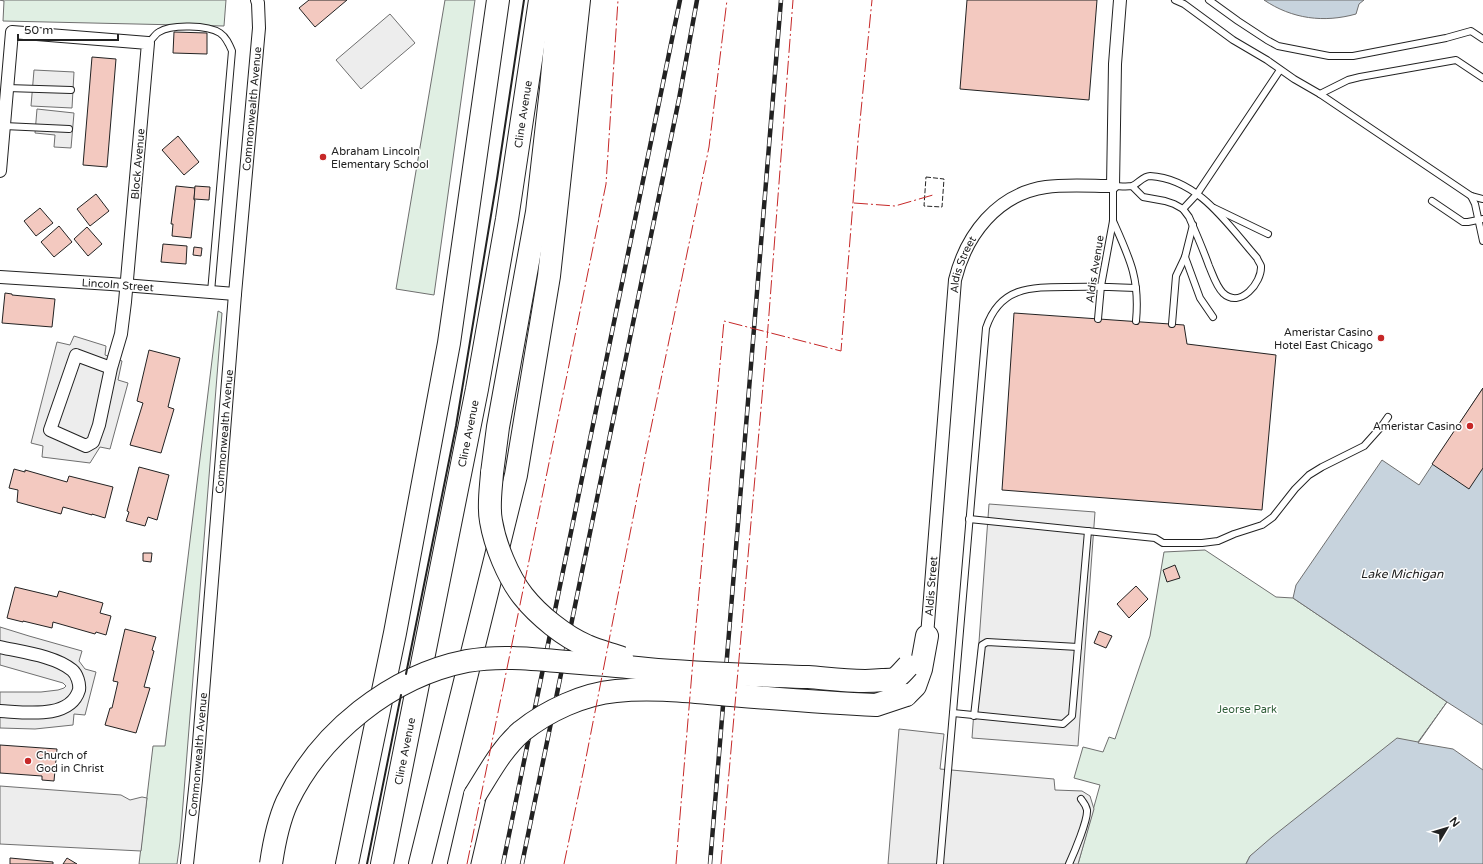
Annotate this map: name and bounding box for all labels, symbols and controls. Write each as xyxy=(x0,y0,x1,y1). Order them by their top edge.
scale bar xyxy=(18,16,118,42)
text: 50 m xyxy=(24,23,53,37)
street label: Commonwealth Avenue xyxy=(240,46,264,171)
street label: Cline Avenue xyxy=(511,79,534,149)
street label: Block Avenue xyxy=(128,128,148,200)
place label: Abraham Lincoln Elementary School xyxy=(331,145,429,171)
marker: Abraham Lincoln Elementary School xyxy=(318,152,328,162)
street label: Aldis Street xyxy=(947,233,979,294)
street label: Aldis Avenue xyxy=(1083,234,1107,304)
street label: Lincoln Street xyxy=(81,276,154,294)
place label: Ameristar Casino Hotel East Chicago xyxy=(1274,326,1373,352)
marker: Ameristar Casino Hotel East Chicago xyxy=(1376,333,1386,343)
street label: Commonwealth Avenue xyxy=(212,369,235,494)
street label: Cline Avenue xyxy=(455,399,481,468)
place label: Ameristar Casino xyxy=(1373,420,1462,433)
marker: Ameristar Casino xyxy=(1465,421,1475,431)
street label: Aldis Street xyxy=(922,556,940,617)
water label: Lake Michigan xyxy=(1361,567,1444,581)
street label: Commonwealth Avenue xyxy=(186,692,210,817)
park label: Jeorse Park xyxy=(1217,703,1277,716)
street label: Cline Avenue xyxy=(391,716,418,786)
place label: Church of God in Christ xyxy=(36,749,104,775)
marker: Church of God in Christ xyxy=(23,756,33,766)
north arrow xyxy=(1427,808,1467,848)
text: N xyxy=(1447,815,1462,830)

